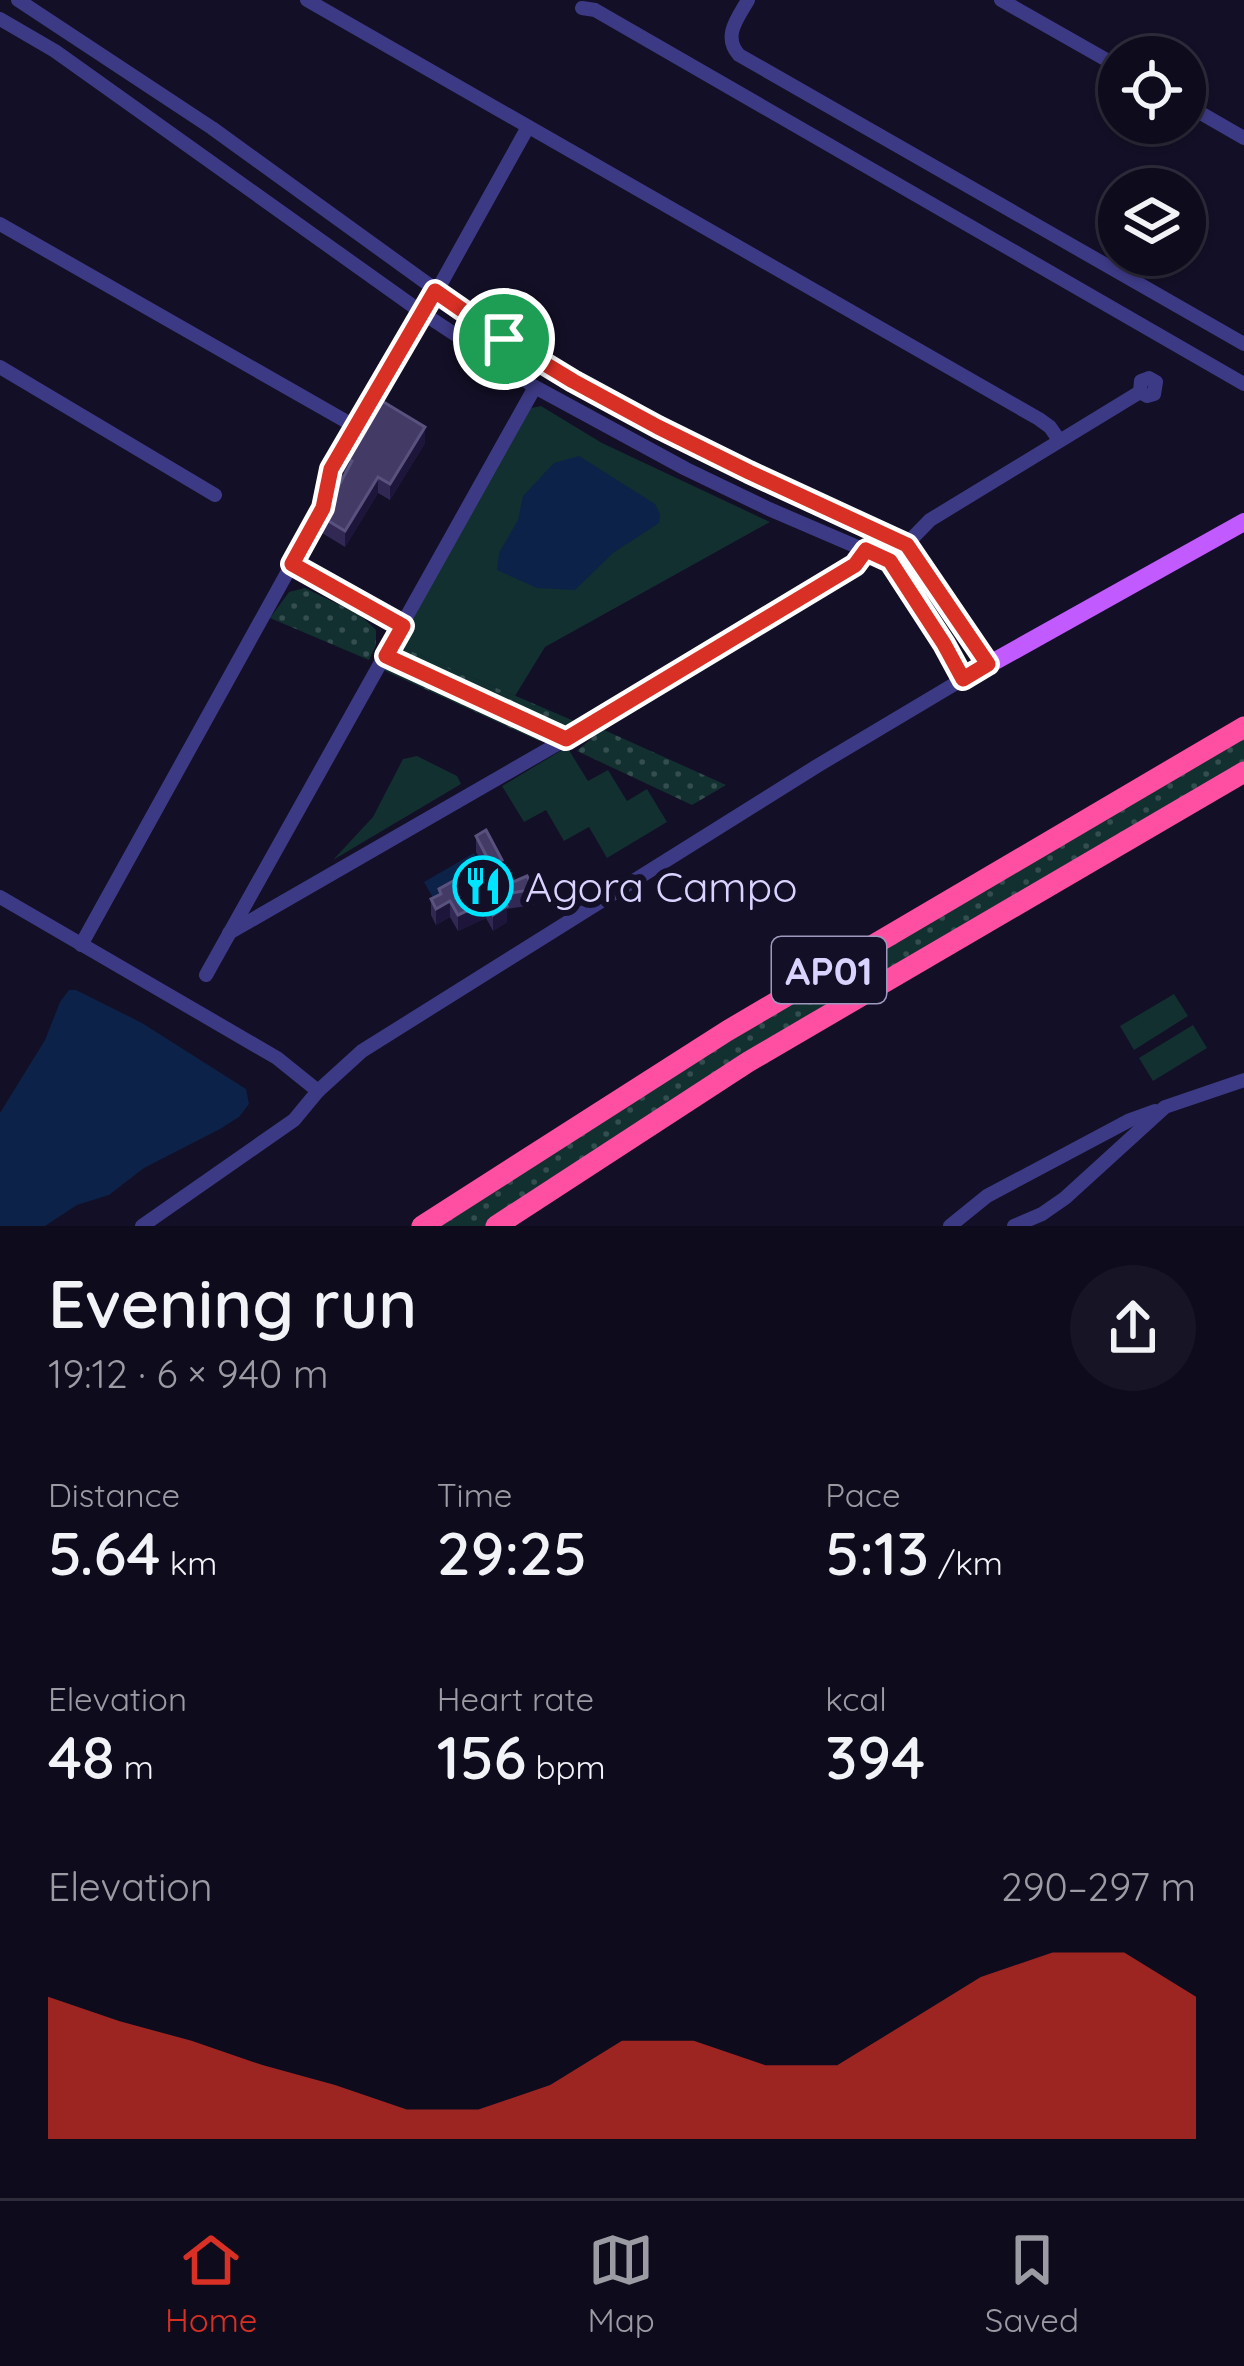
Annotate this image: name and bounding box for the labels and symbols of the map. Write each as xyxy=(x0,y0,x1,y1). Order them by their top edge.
pin xyxy=(453,288,555,390)
restaurant icon: Agora Campo xyxy=(452,855,514,917)
place label: Agora Campo xyxy=(525,860,798,913)
road number: AP01 xyxy=(772,937,886,1003)

